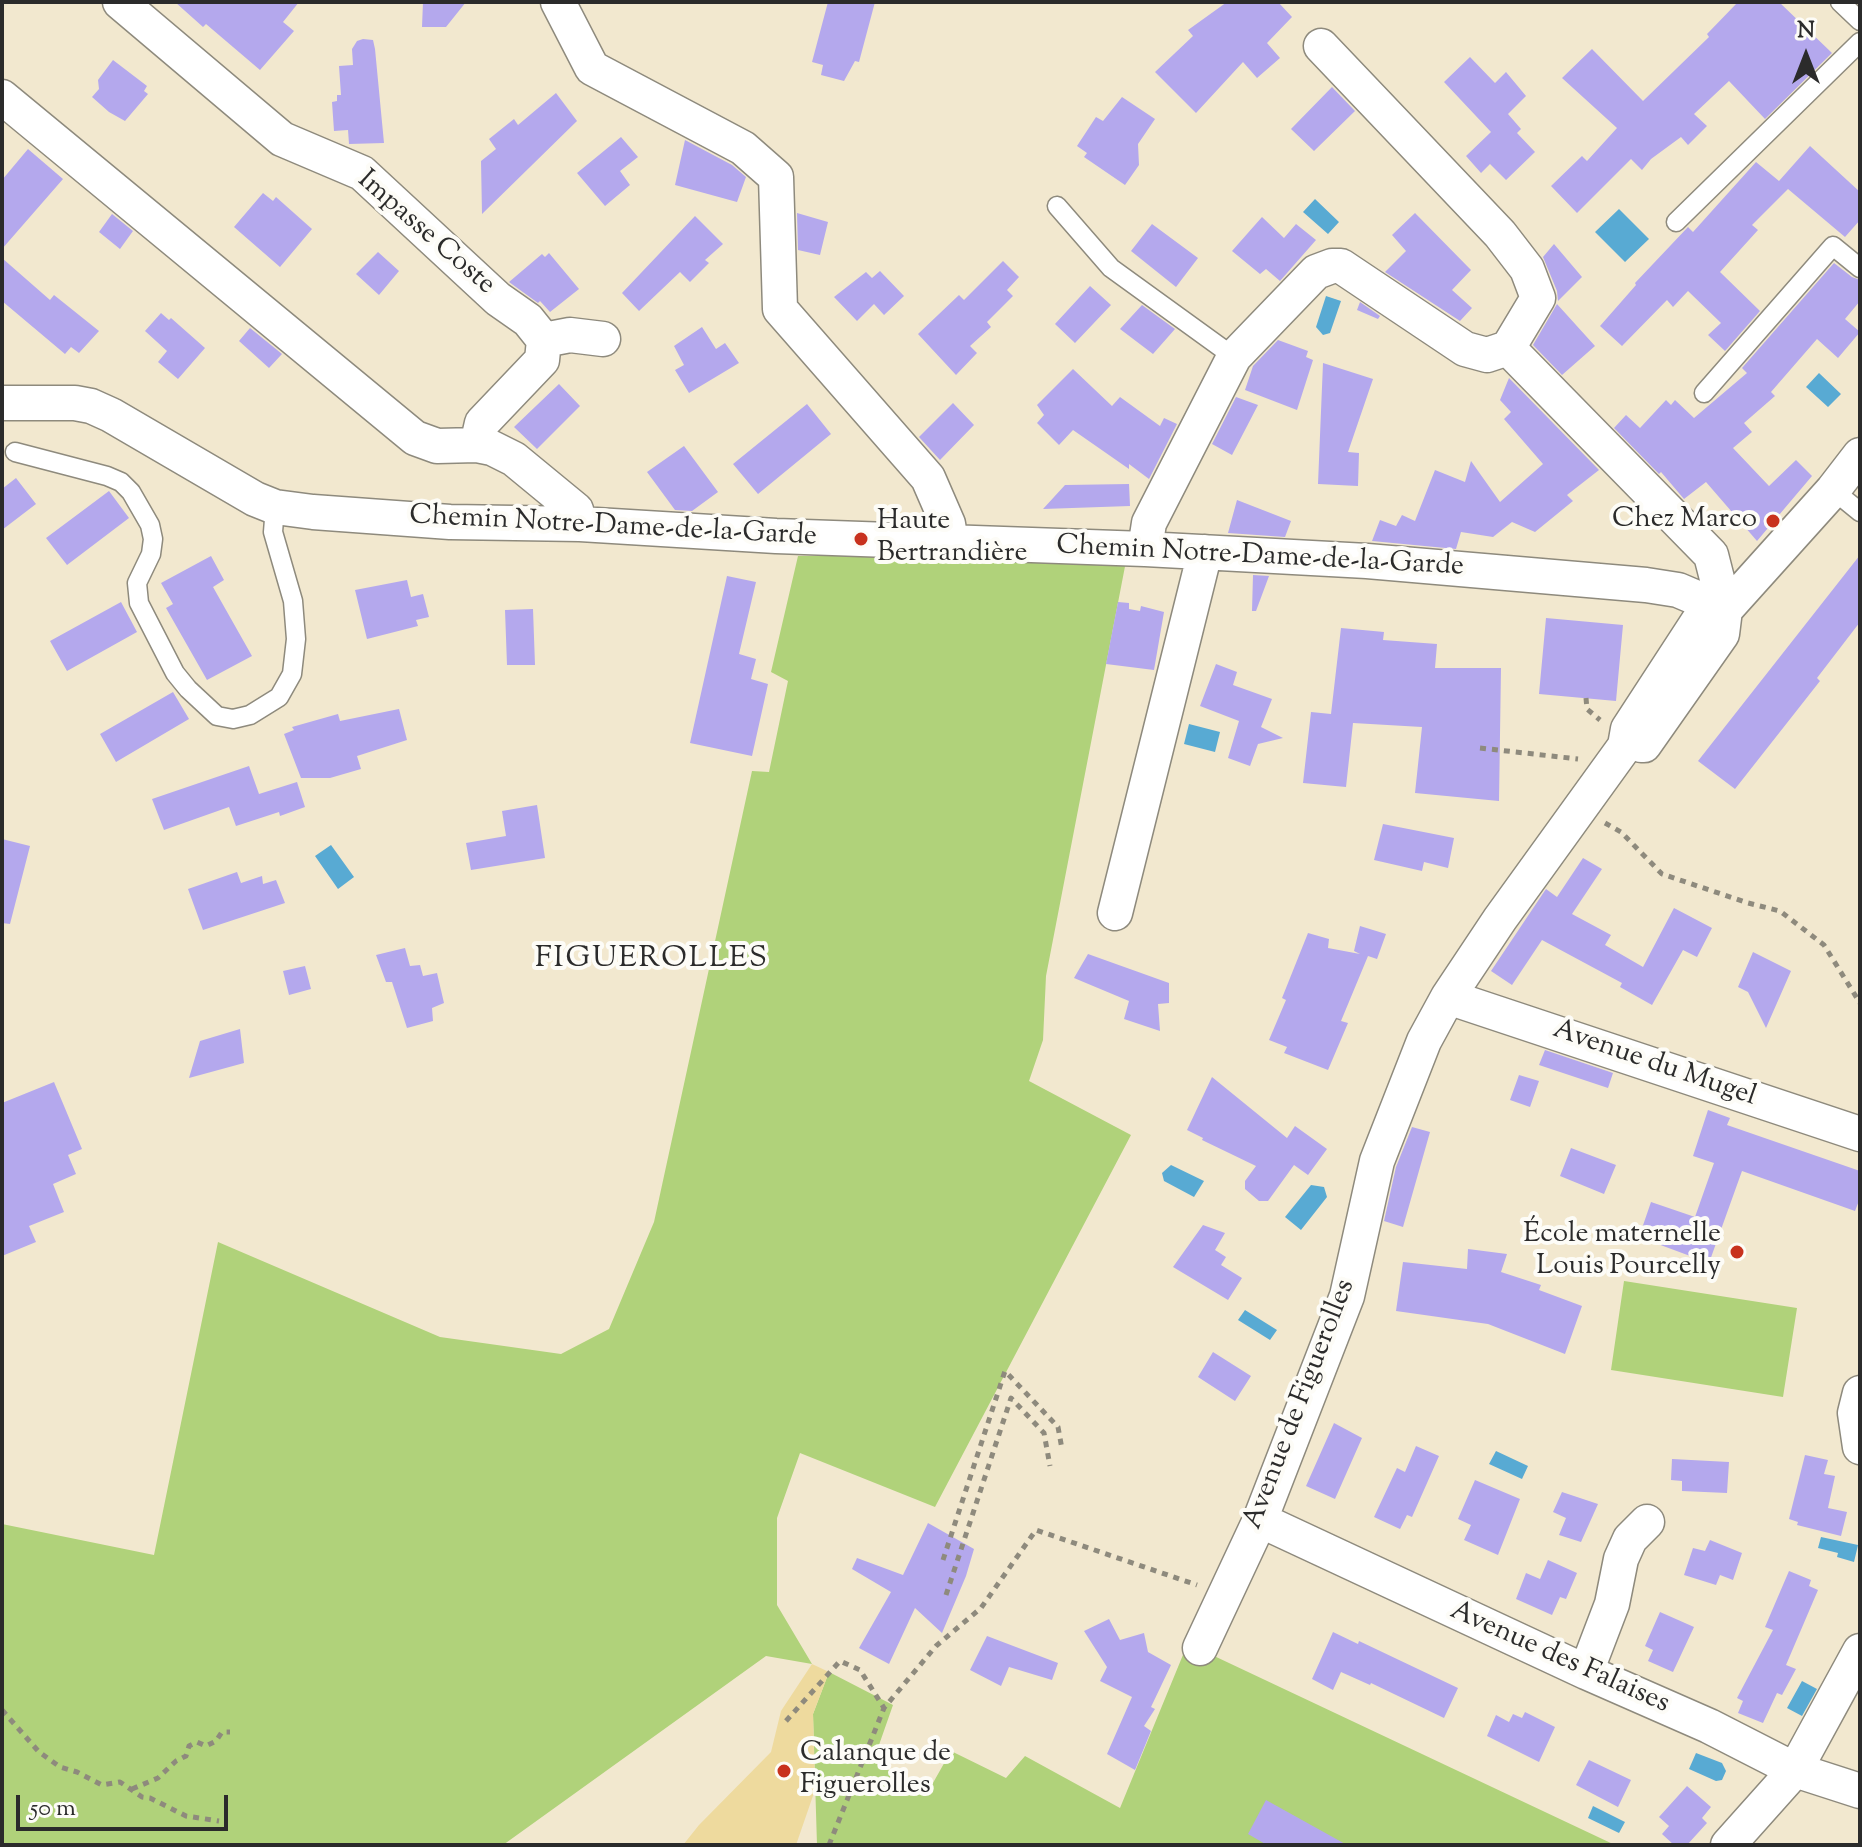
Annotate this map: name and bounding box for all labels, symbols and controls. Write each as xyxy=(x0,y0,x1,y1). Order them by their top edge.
north arrow xyxy=(1766,16,1846,96)
text: N xyxy=(1797,16,1815,48)
street label: Impasse Coste xyxy=(349,165,501,303)
street label: Chemin Notre-Dame-de-la-Garde xyxy=(408,501,818,555)
place label: Chez Marco xyxy=(1612,504,1757,538)
place label: Haute Bertrandière xyxy=(877,506,1028,572)
marker: Chez Marco xyxy=(1764,512,1782,530)
marker: Haute Bertrandière xyxy=(852,530,870,548)
street label: Chemin Notre-Dame-de-la-Garde xyxy=(1055,531,1465,585)
district label: FIGUEROLLES xyxy=(535,943,769,979)
street label: Avenue du Mugel xyxy=(1548,1014,1760,1116)
place label: École maternelle Louis Pourcelly xyxy=(1523,1219,1721,1285)
marker: École maternelle Louis Pourcelly xyxy=(1728,1243,1746,1261)
street label: Avenue de Figuerolles xyxy=(1238,1275,1364,1535)
street label: Avenue des Falaises xyxy=(1444,1595,1674,1723)
place label: Calanque de Figuerolles xyxy=(800,1738,951,1804)
marker: Calanque de Figuerolles xyxy=(775,1762,793,1780)
scale bar xyxy=(20,1779,232,1829)
text: 50 m xyxy=(30,1792,76,1826)

